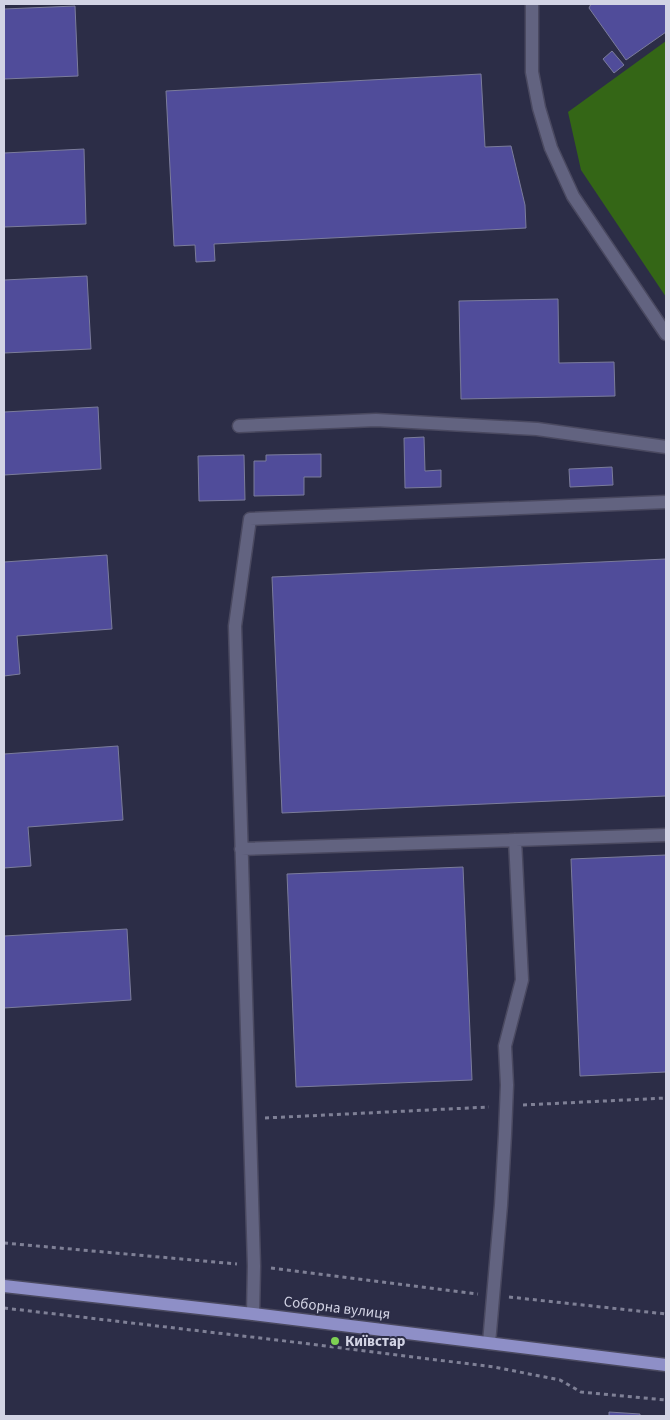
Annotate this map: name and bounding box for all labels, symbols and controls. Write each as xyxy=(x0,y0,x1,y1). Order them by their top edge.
street label: Соборна вулиця xyxy=(282,1291,392,1325)
place label: Київстар xyxy=(345,1331,406,1352)
marker: Київстар xyxy=(329,1335,341,1347)

